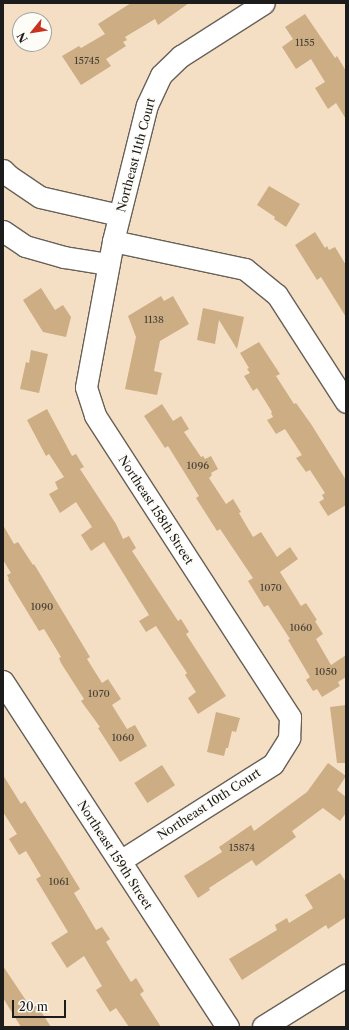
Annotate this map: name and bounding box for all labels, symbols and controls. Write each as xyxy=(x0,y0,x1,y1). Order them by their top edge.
north arrow xyxy=(12,12,52,52)
text: N xyxy=(14,30,31,45)
house number: 1155 xyxy=(295,37,315,49)
house number: 15745 xyxy=(74,55,100,67)
street label: Northeast 11th Court xyxy=(114,96,158,214)
house number: 1138 xyxy=(144,314,164,326)
street label: Northeast 158th Street xyxy=(115,453,197,567)
house number: 1096 xyxy=(187,460,209,472)
house number: 1070 xyxy=(260,582,282,594)
house number: 1090 xyxy=(31,601,53,613)
house number: 1060 xyxy=(290,622,312,634)
house number: 1050 xyxy=(315,666,337,678)
house number: 1070 xyxy=(88,688,110,700)
house number: 1060 xyxy=(112,732,134,744)
street label: Northeast 10th Court xyxy=(155,765,263,843)
street label: Northeast 159th Street xyxy=(74,798,156,912)
house number: 15874 xyxy=(229,842,255,854)
house number: 1061 xyxy=(49,876,69,888)
scale bar xyxy=(14,992,68,1018)
text: 20 m xyxy=(19,999,48,1014)

